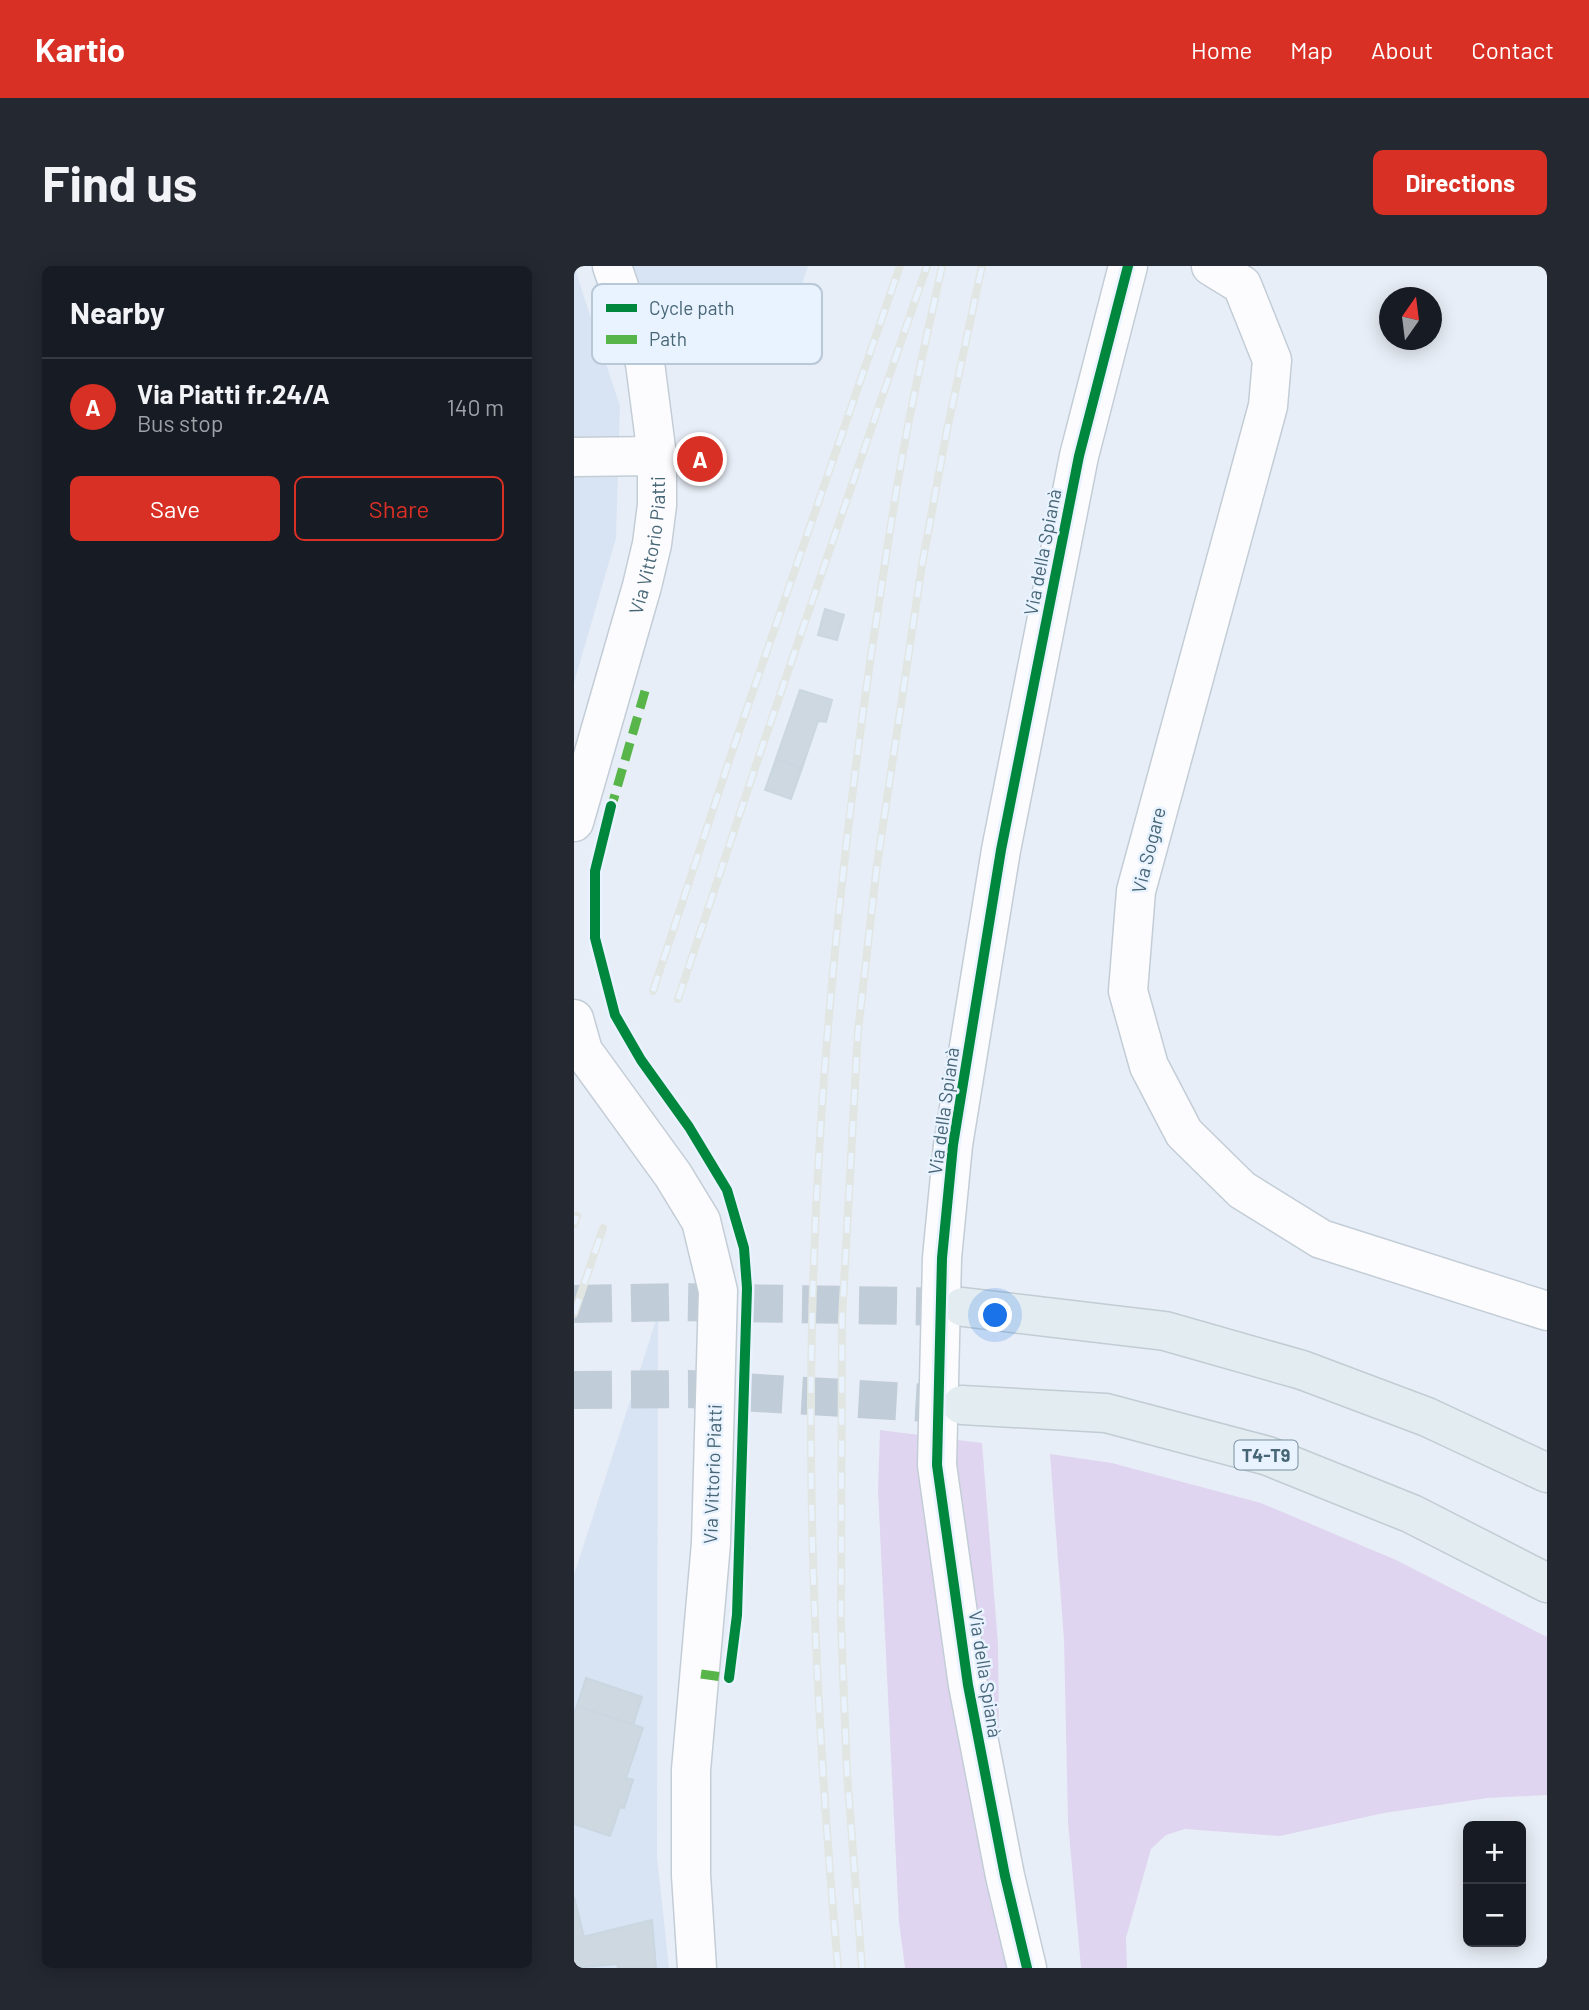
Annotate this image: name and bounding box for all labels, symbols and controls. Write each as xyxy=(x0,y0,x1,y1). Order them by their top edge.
text: Kartio xyxy=(35,29,125,69)
text: Home xyxy=(1191,35,1252,64)
text: Map xyxy=(1290,35,1333,64)
text: About xyxy=(1371,35,1433,64)
text: Contact xyxy=(1471,35,1554,64)
button: Directions xyxy=(1373,150,1547,215)
text: Find us xyxy=(42,153,197,212)
legend xyxy=(592,284,822,364)
north arrow xyxy=(1379,287,1442,350)
text: Nearby xyxy=(70,294,165,330)
text: Cycle path xyxy=(649,296,734,319)
text: Path xyxy=(649,327,687,350)
text: Via Piatti fr.24/A xyxy=(137,378,330,409)
text: A xyxy=(85,393,101,421)
text: 140 m xyxy=(447,393,504,421)
text: Bus stop xyxy=(137,409,223,437)
pin: A xyxy=(677,433,723,485)
button: Save xyxy=(70,476,280,541)
button: Share xyxy=(294,476,504,541)
street label: Via Vittorio Piatti xyxy=(623,476,669,617)
street label: Via della Spianà xyxy=(1018,487,1066,617)
street label: Via Sogare xyxy=(1126,805,1170,895)
street label: Via della Spianà xyxy=(923,1046,963,1176)
your location xyxy=(978,1298,1012,1332)
street label: Via Vittorio Piatti xyxy=(698,1404,726,1544)
road number: T4-T9 xyxy=(1234,1440,1298,1470)
street label: Via della Spianà xyxy=(965,1609,1007,1739)
map controls xyxy=(1463,1821,1526,1947)
button: + xyxy=(1463,1821,1526,1884)
button: − xyxy=(1463,1884,1526,1947)

